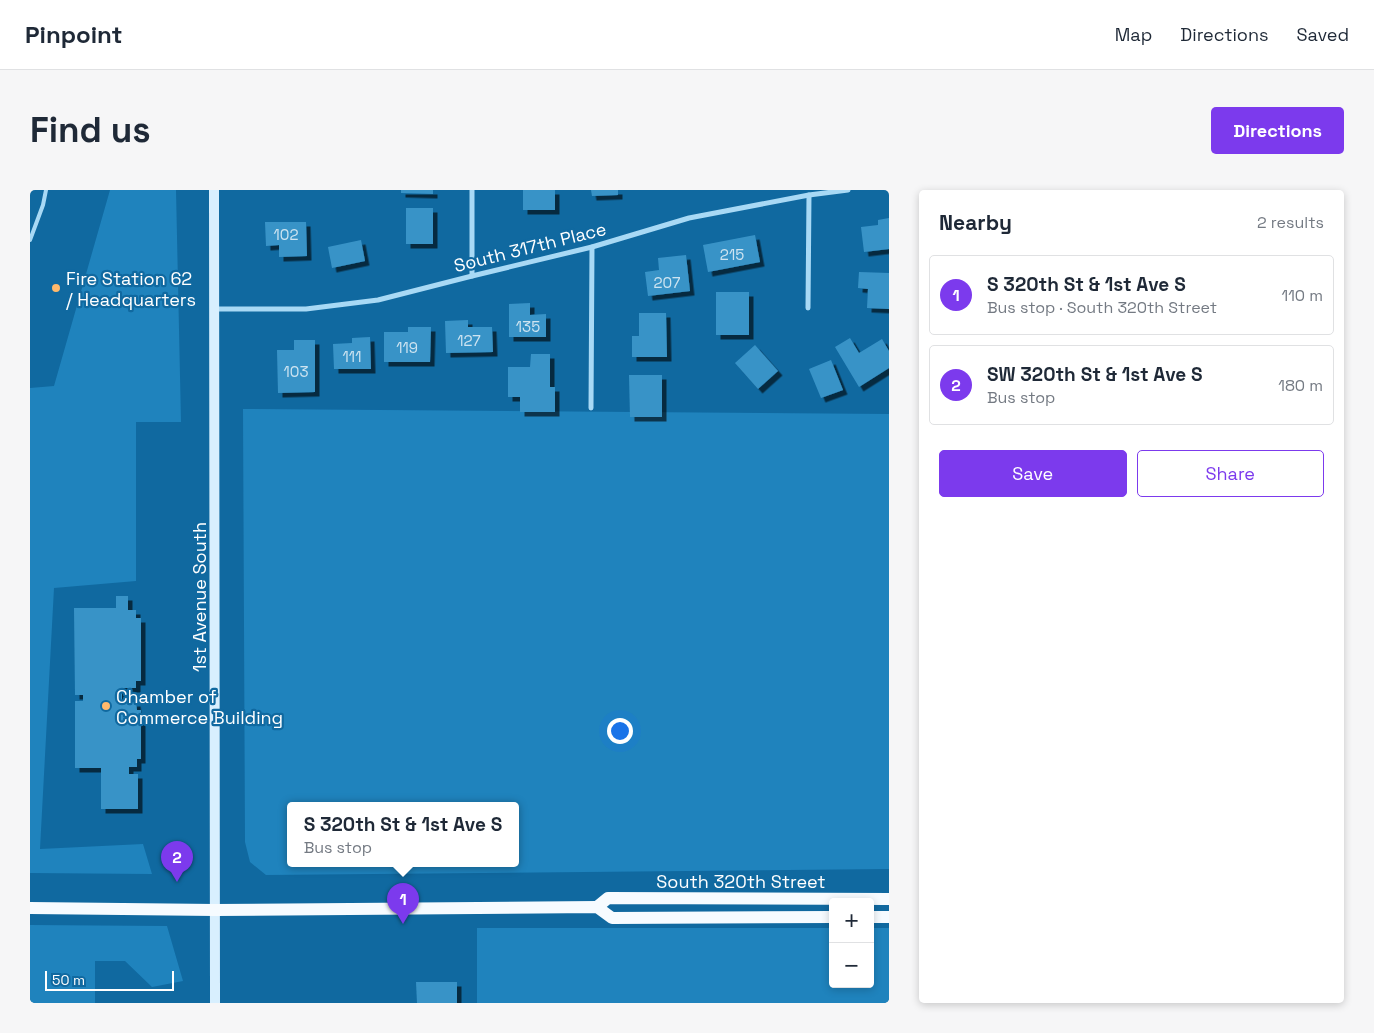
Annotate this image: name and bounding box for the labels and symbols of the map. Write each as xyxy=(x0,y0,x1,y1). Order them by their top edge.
street label: South 317th Place xyxy=(451,217,609,277)
house number: 102 xyxy=(274,225,298,244)
house number: 215 xyxy=(720,245,744,264)
place label: Fire Station 62 / Headquarters xyxy=(66,267,196,311)
house number: 207 xyxy=(654,273,680,292)
marker: Fire Station 62 / Headquarters xyxy=(50,282,62,294)
house number: 135 xyxy=(516,317,540,336)
house number: 127 xyxy=(457,331,481,350)
house number: 119 xyxy=(396,338,418,357)
house number: 111 xyxy=(343,347,361,366)
house number: 103 xyxy=(284,362,308,381)
street label: 1st Avenue South xyxy=(188,522,211,672)
place label: Chamber of Commerce Building xyxy=(116,685,283,729)
marker: Chamber of Commerce Building xyxy=(100,700,112,712)
your location xyxy=(607,718,633,744)
pin: 2 xyxy=(161,841,193,882)
street label: South 320th Street xyxy=(656,870,826,893)
pin: 1 xyxy=(387,883,419,924)
scale bar xyxy=(45,968,174,991)

